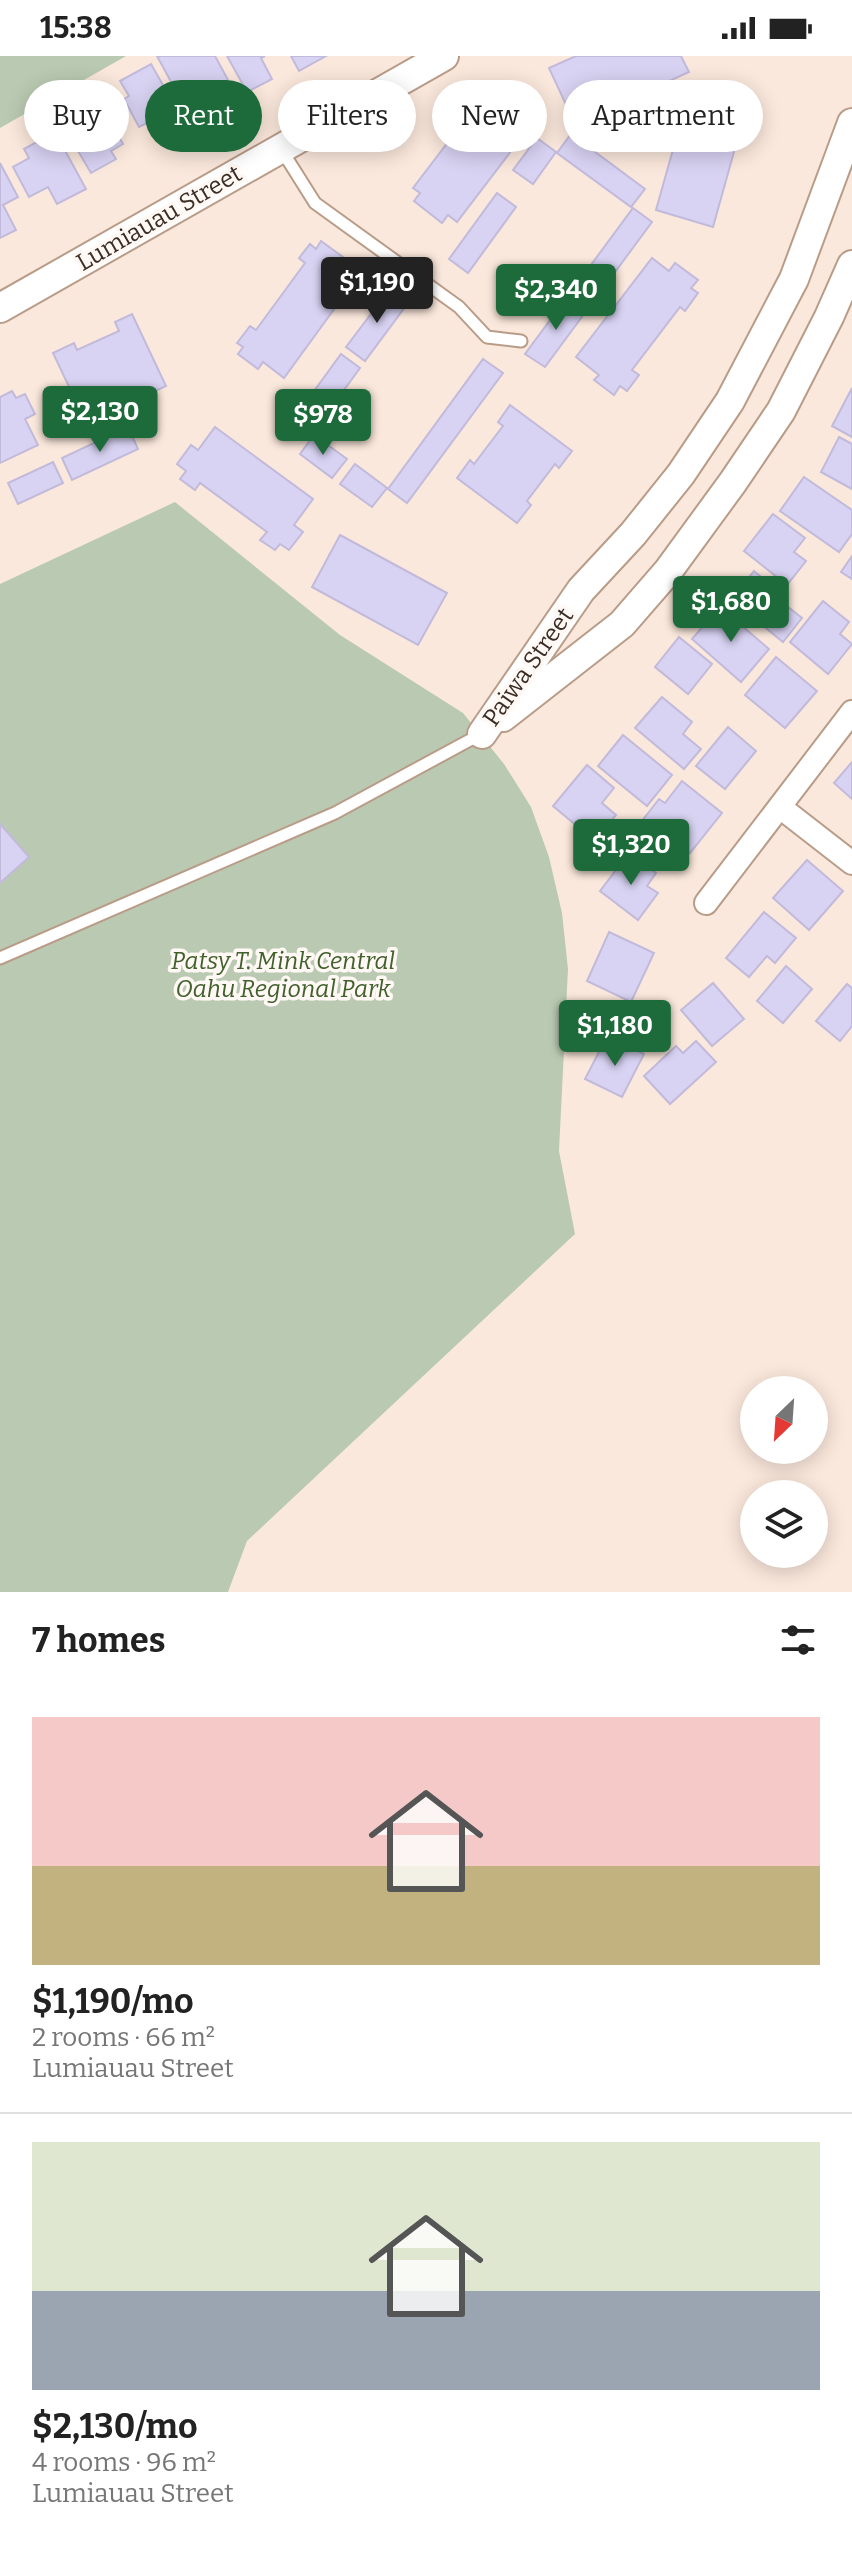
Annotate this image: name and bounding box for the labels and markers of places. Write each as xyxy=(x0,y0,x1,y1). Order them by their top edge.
pin: $1,190 xyxy=(312,257,442,325)
pin: $2,340 xyxy=(491,264,621,332)
pin: $2,130 xyxy=(35,386,165,454)
pin: $978 xyxy=(276,389,370,457)
pin: $1,680 xyxy=(666,576,796,644)
pin: $1,320 xyxy=(566,819,696,887)
pin: $1,180 xyxy=(550,1000,680,1068)

